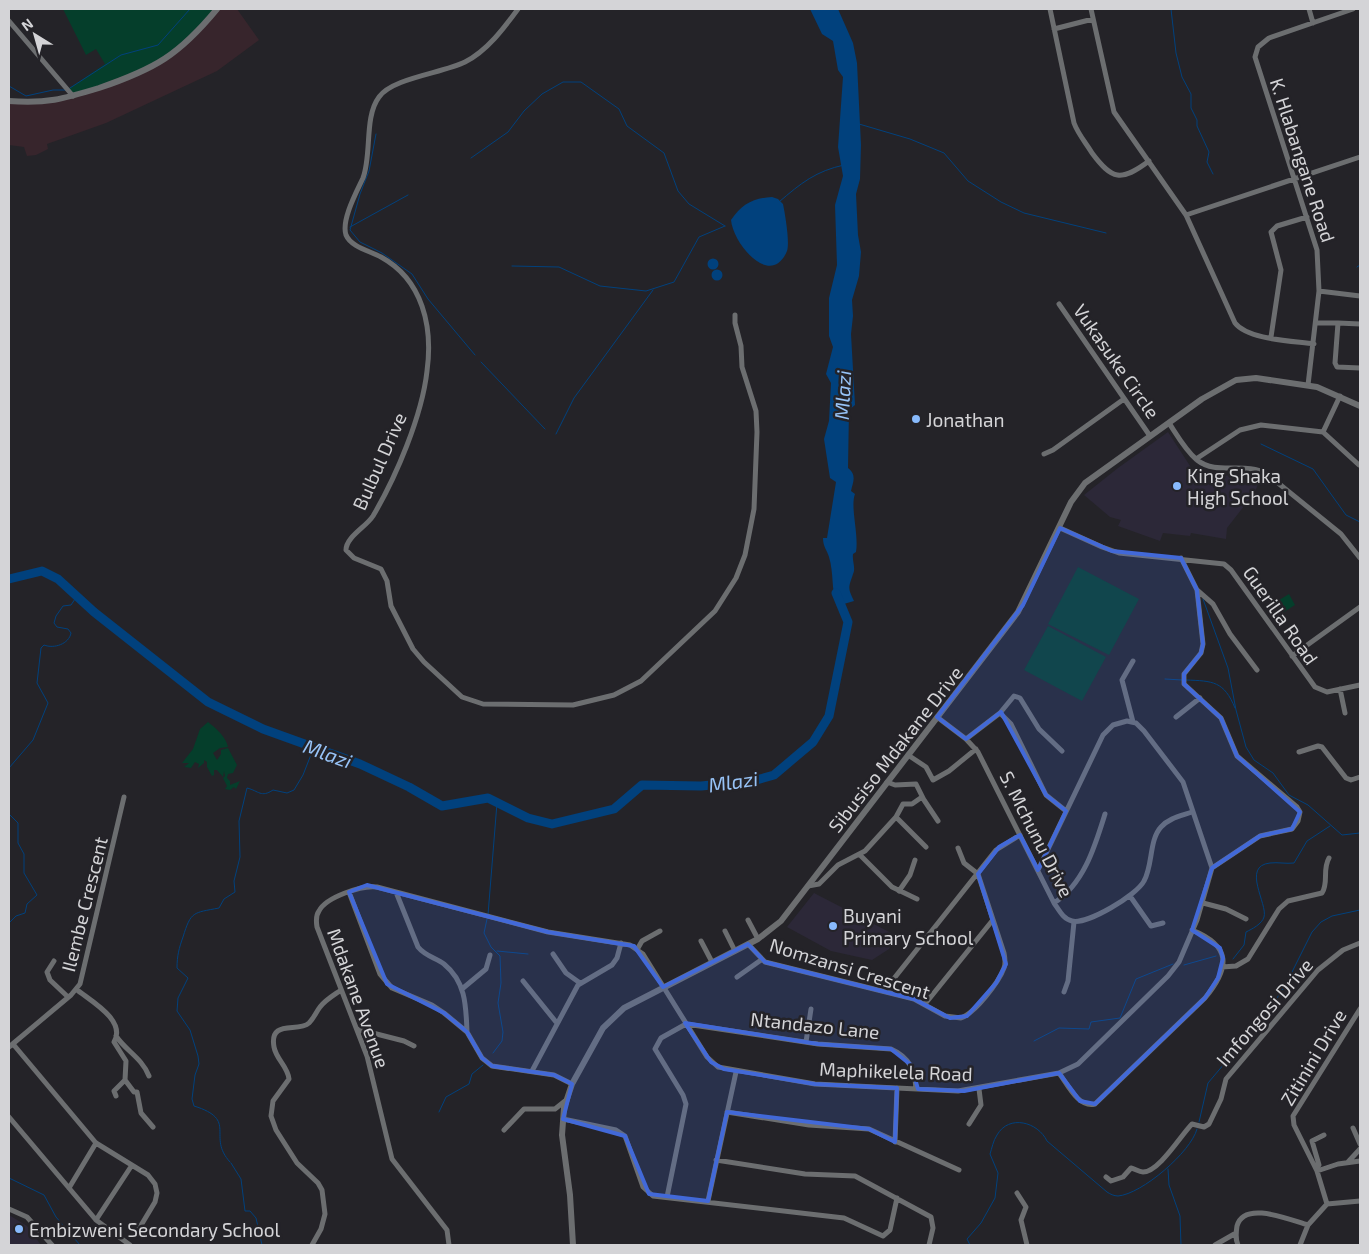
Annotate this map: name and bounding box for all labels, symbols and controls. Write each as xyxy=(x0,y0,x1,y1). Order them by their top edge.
north arrow xyxy=(10,10,60,60)
text: N xyxy=(18,14,36,34)
street label: K. Hlabangane Road xyxy=(1266,75,1340,245)
street label: Vukasuke Circle xyxy=(1069,299,1165,423)
water label: Mlazi xyxy=(829,369,855,421)
place label: Jonathan xyxy=(926,408,1004,431)
street label: Bulbul Drive xyxy=(347,409,411,513)
marker: Jonathan xyxy=(910,413,922,425)
place label: King Shaka High School xyxy=(1187,464,1289,509)
marker: King Shaka High School xyxy=(1171,480,1183,492)
street label: Guerilla Road xyxy=(1239,561,1323,669)
street label: Sibusiso Mdakane Drive xyxy=(823,661,967,837)
water label: Mlazi xyxy=(300,733,356,773)
water label: Mlazi xyxy=(707,766,759,796)
street label: S. Mchunu Drive xyxy=(995,767,1079,901)
street label: Ilembe Crescent xyxy=(56,834,112,974)
place label: Buyani Primary School xyxy=(843,904,974,949)
marker: Buyani Primary School xyxy=(827,920,839,932)
street label: Mdakane Avenue xyxy=(323,925,395,1071)
street label: Nomzansi Crescent xyxy=(767,933,933,1003)
street label: Imfongosi Drive xyxy=(1211,953,1317,1071)
street label: Zitinini Drive xyxy=(1275,1005,1351,1109)
street label: Ntandazo Lane xyxy=(749,1007,881,1043)
street label: Maphikelela Road xyxy=(819,1057,973,1085)
place label: Embizweni Secondary School xyxy=(29,1218,281,1241)
marker: Embizweni Secondary School xyxy=(13,1223,25,1235)

